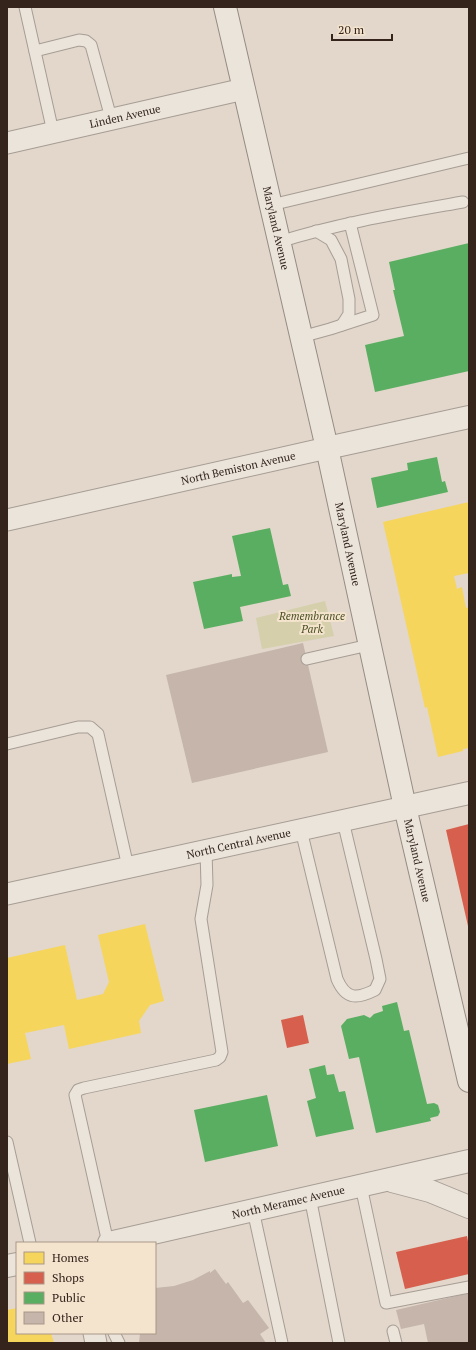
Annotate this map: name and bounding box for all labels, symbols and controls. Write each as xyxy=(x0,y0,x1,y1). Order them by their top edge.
scale bar xyxy=(332,16,392,42)
text: 20 m xyxy=(338,22,365,37)
street label: Linden Avenue xyxy=(88,101,162,131)
street label: Maryland Avenue xyxy=(260,185,293,272)
street label: North Bemiston Avenue xyxy=(180,448,297,488)
street label: Maryland Avenue xyxy=(332,501,364,588)
park label: Remembrance Park xyxy=(278,609,345,636)
street label: Maryland Avenue xyxy=(401,817,434,904)
street label: North Central Avenue xyxy=(185,825,292,862)
street label: North Meramec Avenue xyxy=(231,1182,347,1222)
legend xyxy=(16,1242,156,1334)
text: Homes xyxy=(52,1250,89,1265)
text: Shops xyxy=(52,1270,84,1285)
text: Public xyxy=(52,1290,86,1305)
text: Other xyxy=(52,1310,83,1325)

